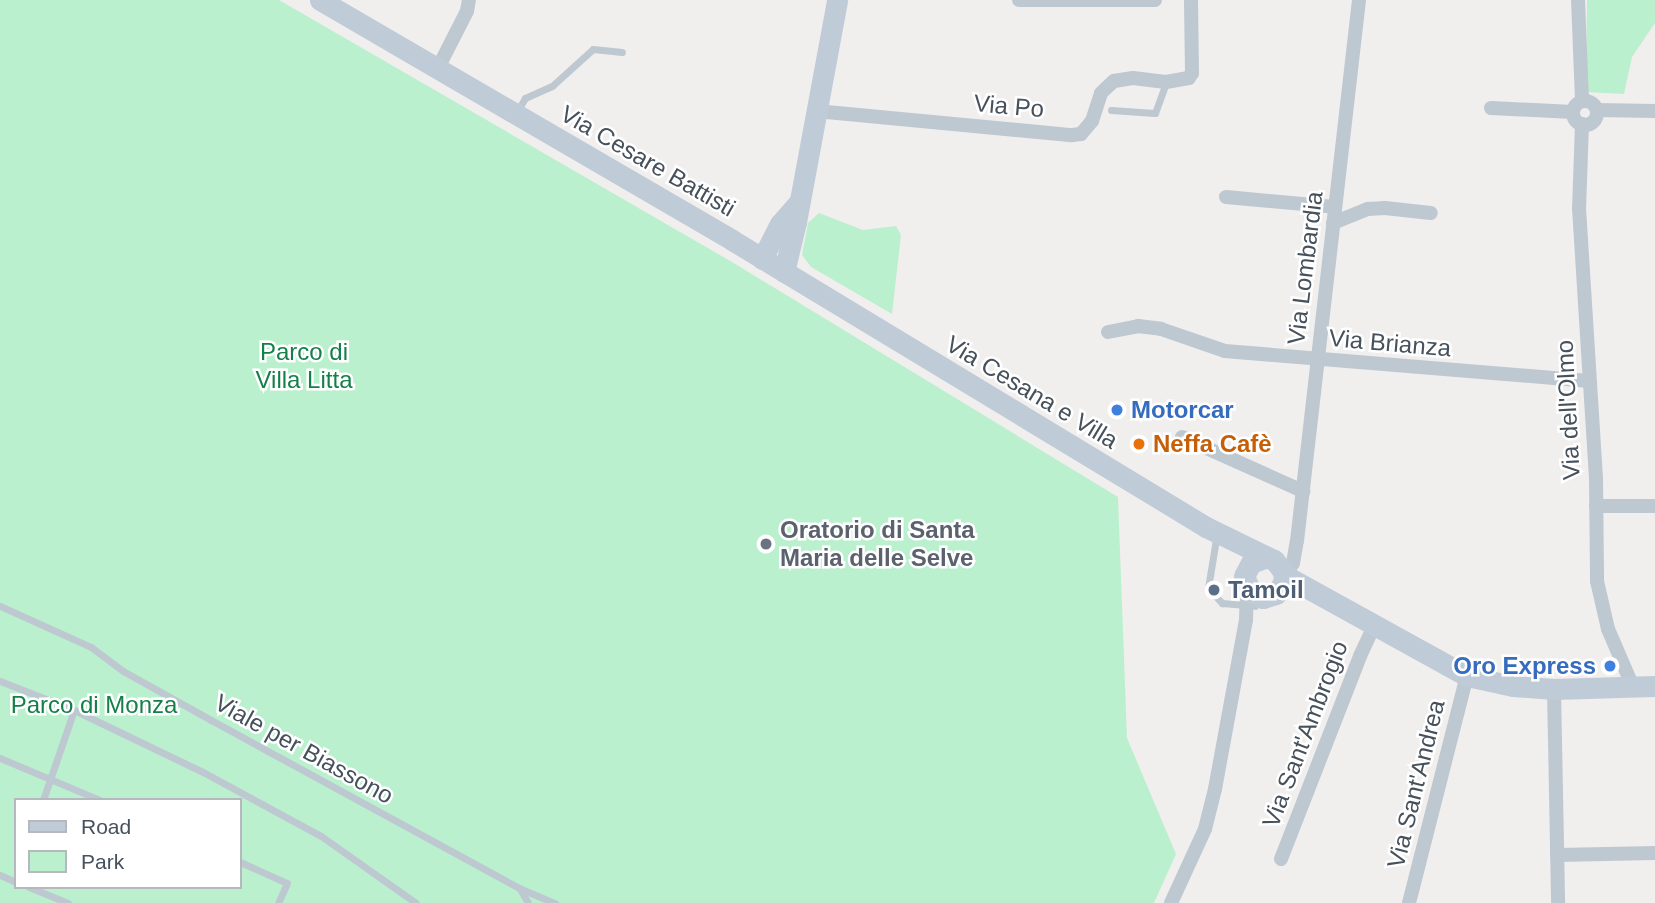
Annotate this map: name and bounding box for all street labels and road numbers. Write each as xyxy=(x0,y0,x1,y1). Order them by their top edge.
street label: Via Po xyxy=(973,89,1045,123)
street label: Via Cesare Battisti xyxy=(556,99,740,223)
street label: Via Lombardia xyxy=(1281,190,1329,346)
street label: Via Brianza xyxy=(1328,323,1452,363)
street label: Via Cesana e Villa xyxy=(941,329,1123,455)
street label: Via dell'Olmo xyxy=(1550,339,1586,481)
street label: Via Sant'Ambrogio xyxy=(1256,637,1354,831)
street label: Viale per Biassono xyxy=(210,688,398,810)
street label: Via Sant'Andrea xyxy=(1381,697,1451,871)

